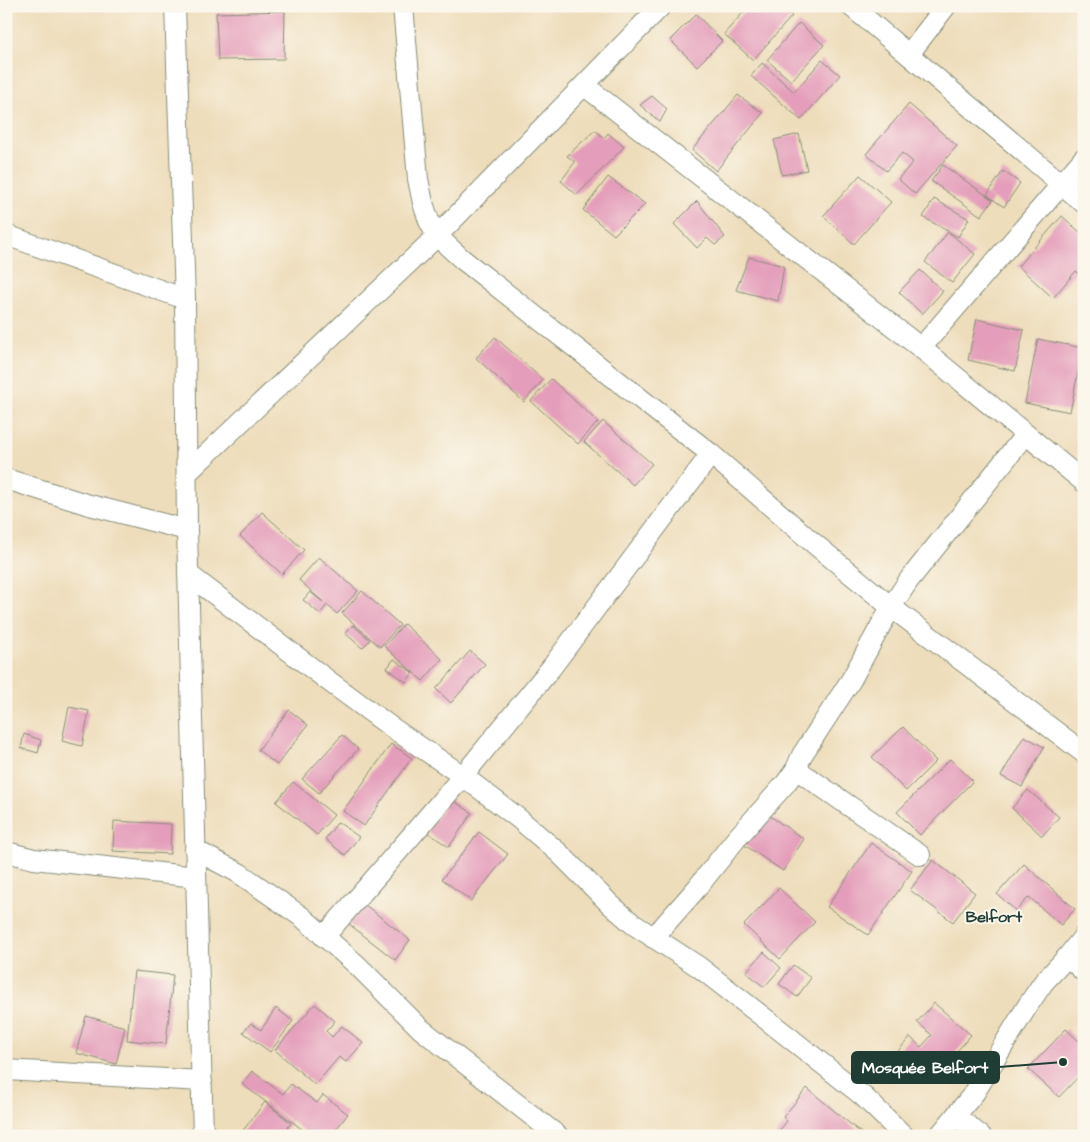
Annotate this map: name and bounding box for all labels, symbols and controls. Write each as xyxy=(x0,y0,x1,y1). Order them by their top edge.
district label: Belfort xyxy=(966,906,1023,928)
callout: Mosquée Belfort xyxy=(852,1052,999,1083)
text: Mosquée Belfort xyxy=(862,1057,989,1079)

